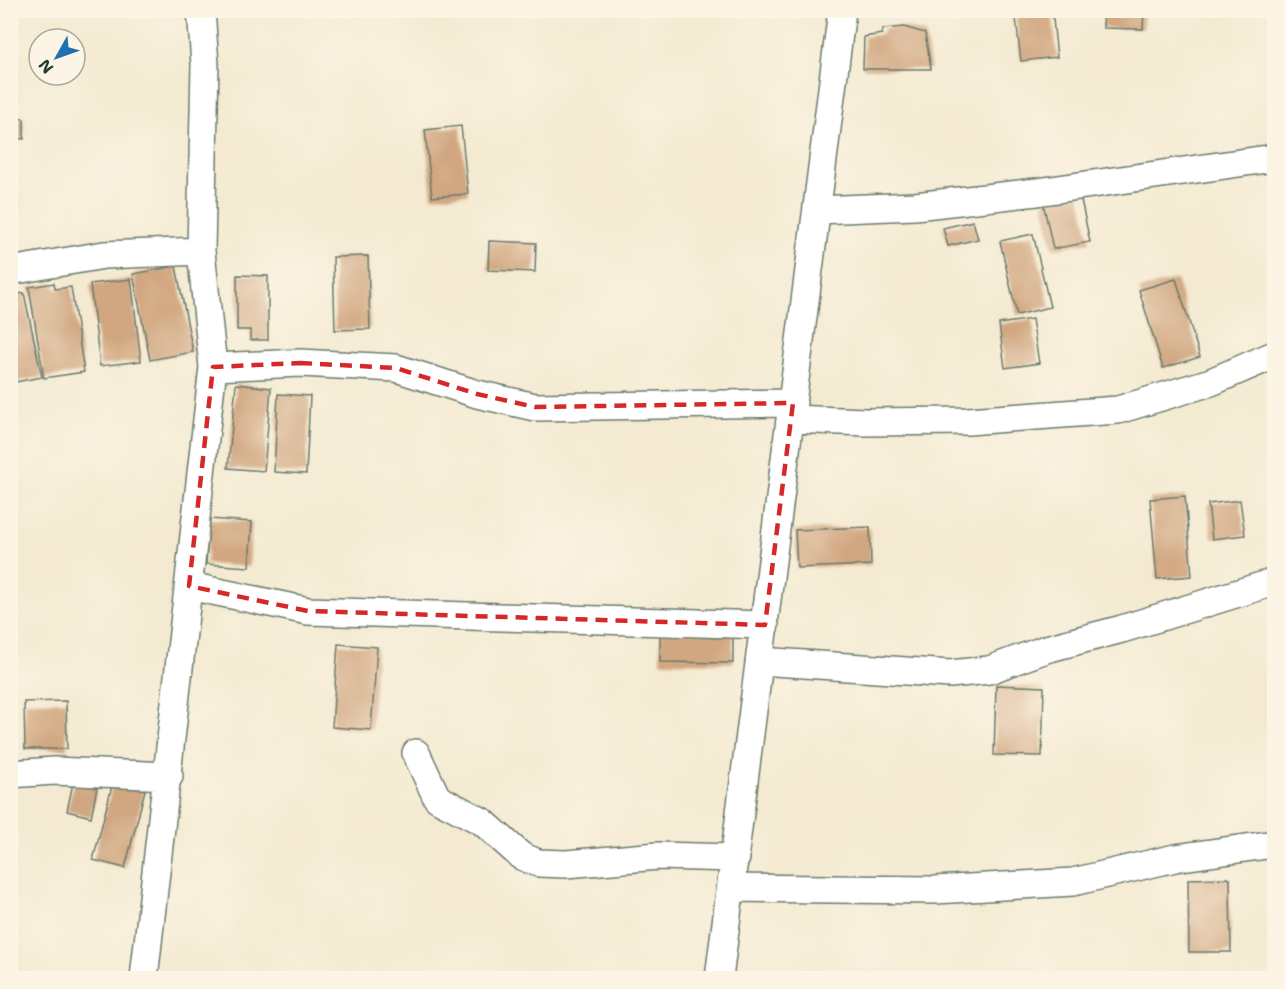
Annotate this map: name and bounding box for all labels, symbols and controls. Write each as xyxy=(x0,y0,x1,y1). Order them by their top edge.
north arrow xyxy=(27,27,87,87)
text: N xyxy=(34,55,58,78)

